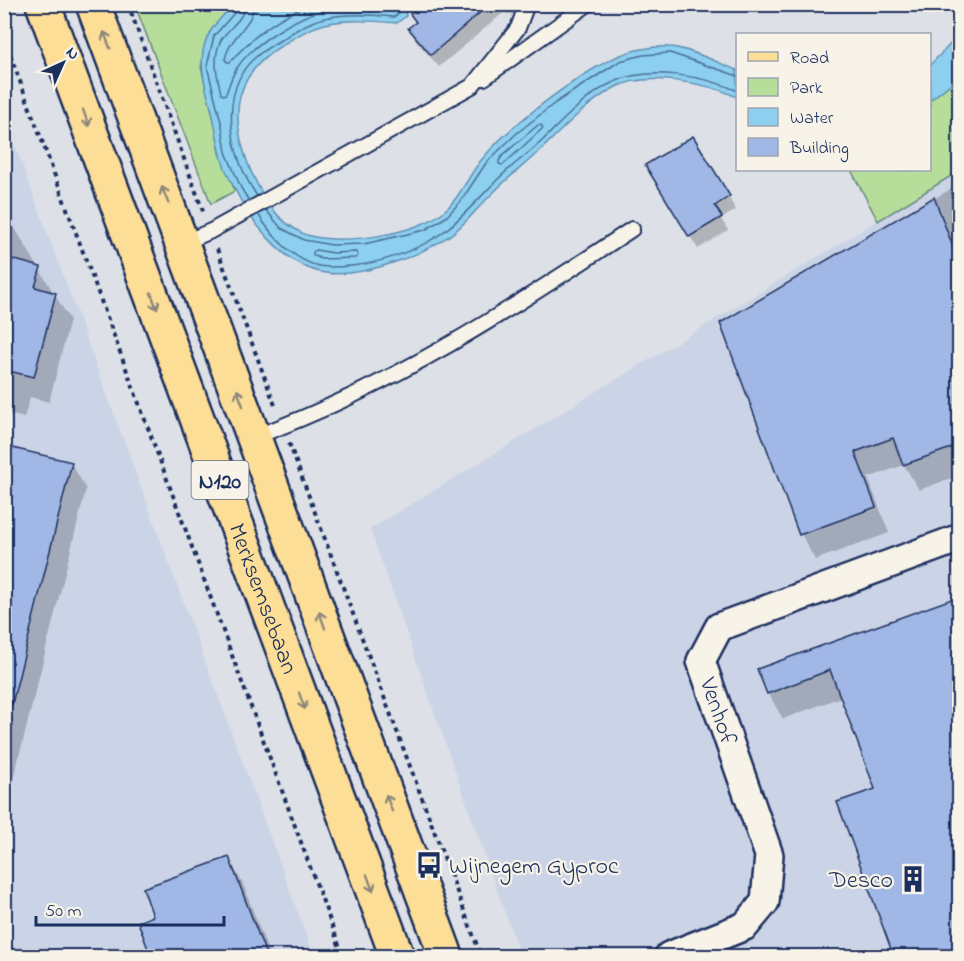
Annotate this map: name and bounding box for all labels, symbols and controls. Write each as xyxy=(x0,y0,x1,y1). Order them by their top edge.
one-way arrow xyxy=(100,31,111,50)
north arrow xyxy=(33,33,93,93)
legend xyxy=(736,33,931,171)
text: N xyxy=(60,41,85,66)
text: Road xyxy=(790,46,829,72)
text: Park xyxy=(790,76,823,102)
text: Water xyxy=(790,106,834,132)
one-way arrow xyxy=(81,109,92,127)
text: Building xyxy=(789,136,849,163)
one-way arrow xyxy=(159,186,170,205)
one-way arrow xyxy=(149,291,160,310)
one-way arrow xyxy=(234,389,245,408)
road number: N120 xyxy=(192,461,248,499)
street label: Merksemsebaan xyxy=(218,519,306,679)
one-way arrow xyxy=(315,611,326,630)
street label: Venhof xyxy=(689,673,745,751)
one-way arrow xyxy=(297,691,308,709)
one-way arrow xyxy=(383,794,394,813)
bus stop icon: Wijnegem Gyproc xyxy=(414,850,444,880)
place label: Wijnegem Gyproc xyxy=(449,850,619,886)
place label: Desco xyxy=(828,864,893,899)
building icon: Desco xyxy=(898,864,928,894)
one-way arrow xyxy=(365,873,376,892)
scale bar xyxy=(36,889,224,927)
text: 50 m xyxy=(45,899,82,925)

